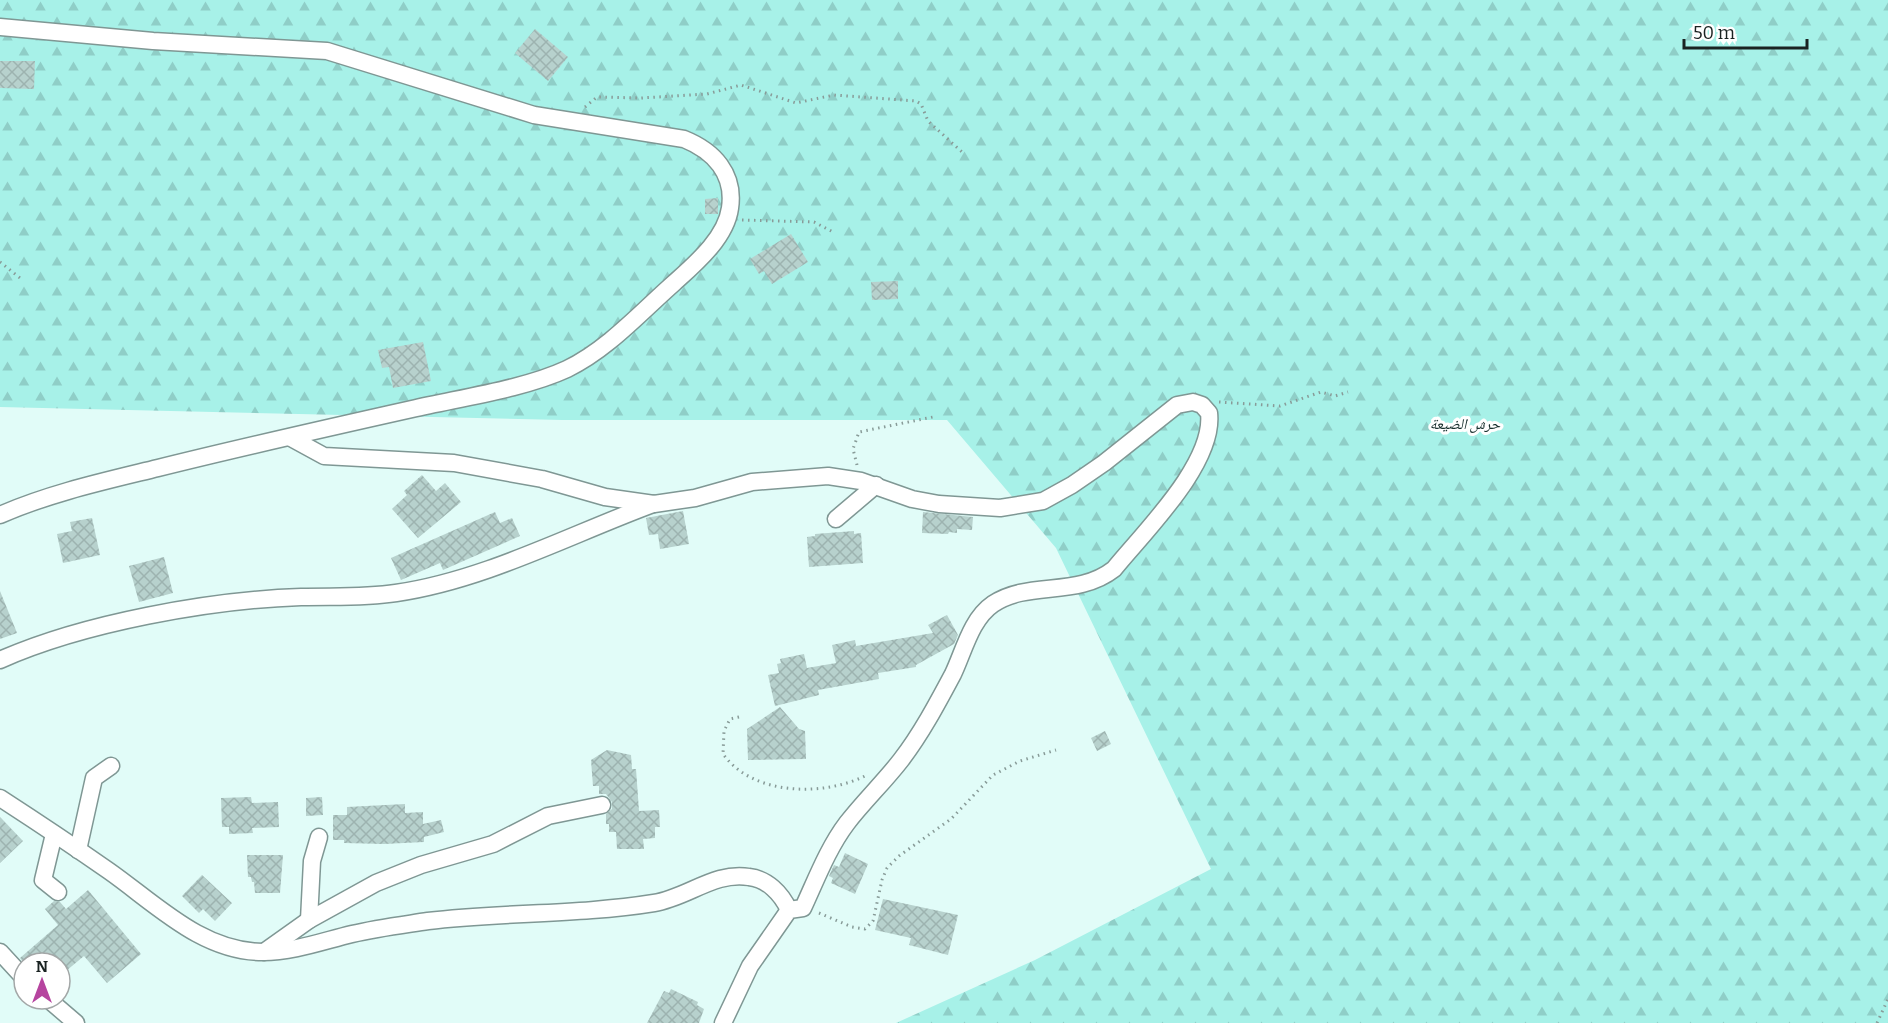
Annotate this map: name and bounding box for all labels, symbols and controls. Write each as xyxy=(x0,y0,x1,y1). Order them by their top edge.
scale bar xyxy=(1684,12,1807,50)
text: 50 m xyxy=(1693,22,1735,44)
park label: حرش الضيعة xyxy=(1430,415,1501,433)
north arrow xyxy=(12,951,72,1011)
text: N xyxy=(36,957,48,976)

